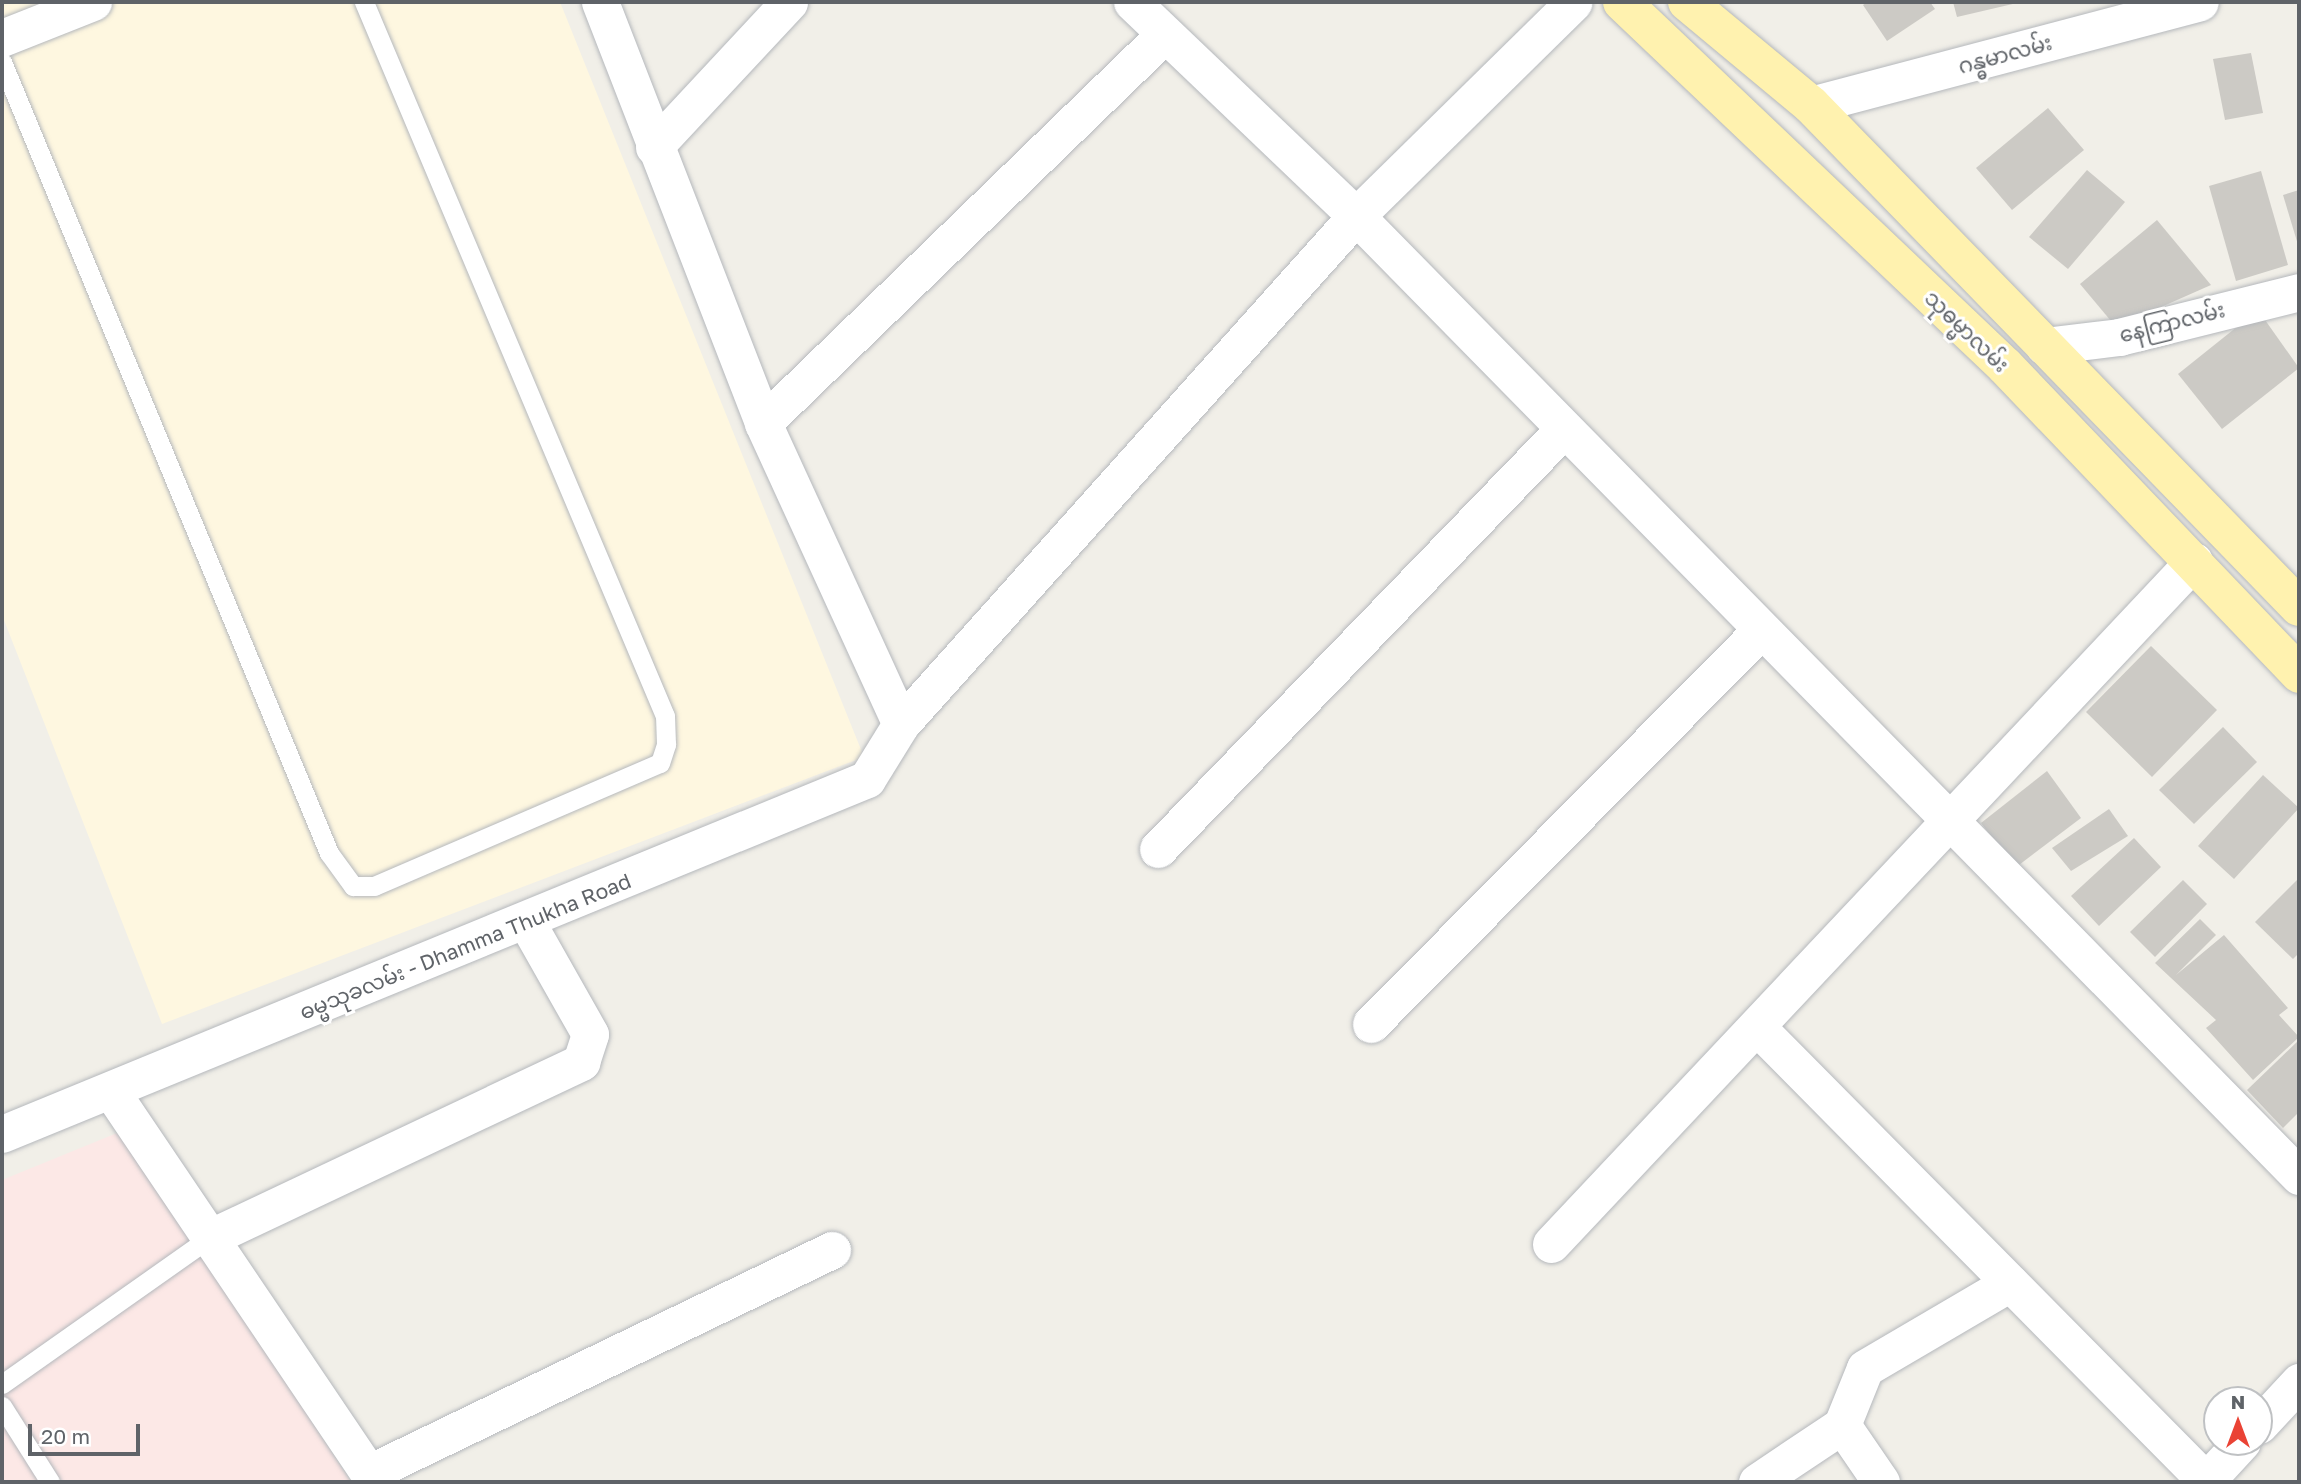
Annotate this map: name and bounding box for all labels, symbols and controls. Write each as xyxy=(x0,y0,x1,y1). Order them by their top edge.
street label: ဂန္ဓမာလမ်း xyxy=(1955,29,2055,79)
street label: သုဓမ္မာလမ်း xyxy=(1920,285,2014,377)
street label: နေကြာလမ်း xyxy=(2117,297,2227,347)
street label: ဓမ္မသုခလမ်း - Dhamma Thukha Road xyxy=(295,868,635,1024)
north arrow xyxy=(2203,1386,2273,1456)
text: N xyxy=(2231,1390,2245,1413)
scale bar xyxy=(32,1410,144,1454)
text: 20 m xyxy=(41,1423,90,1449)

